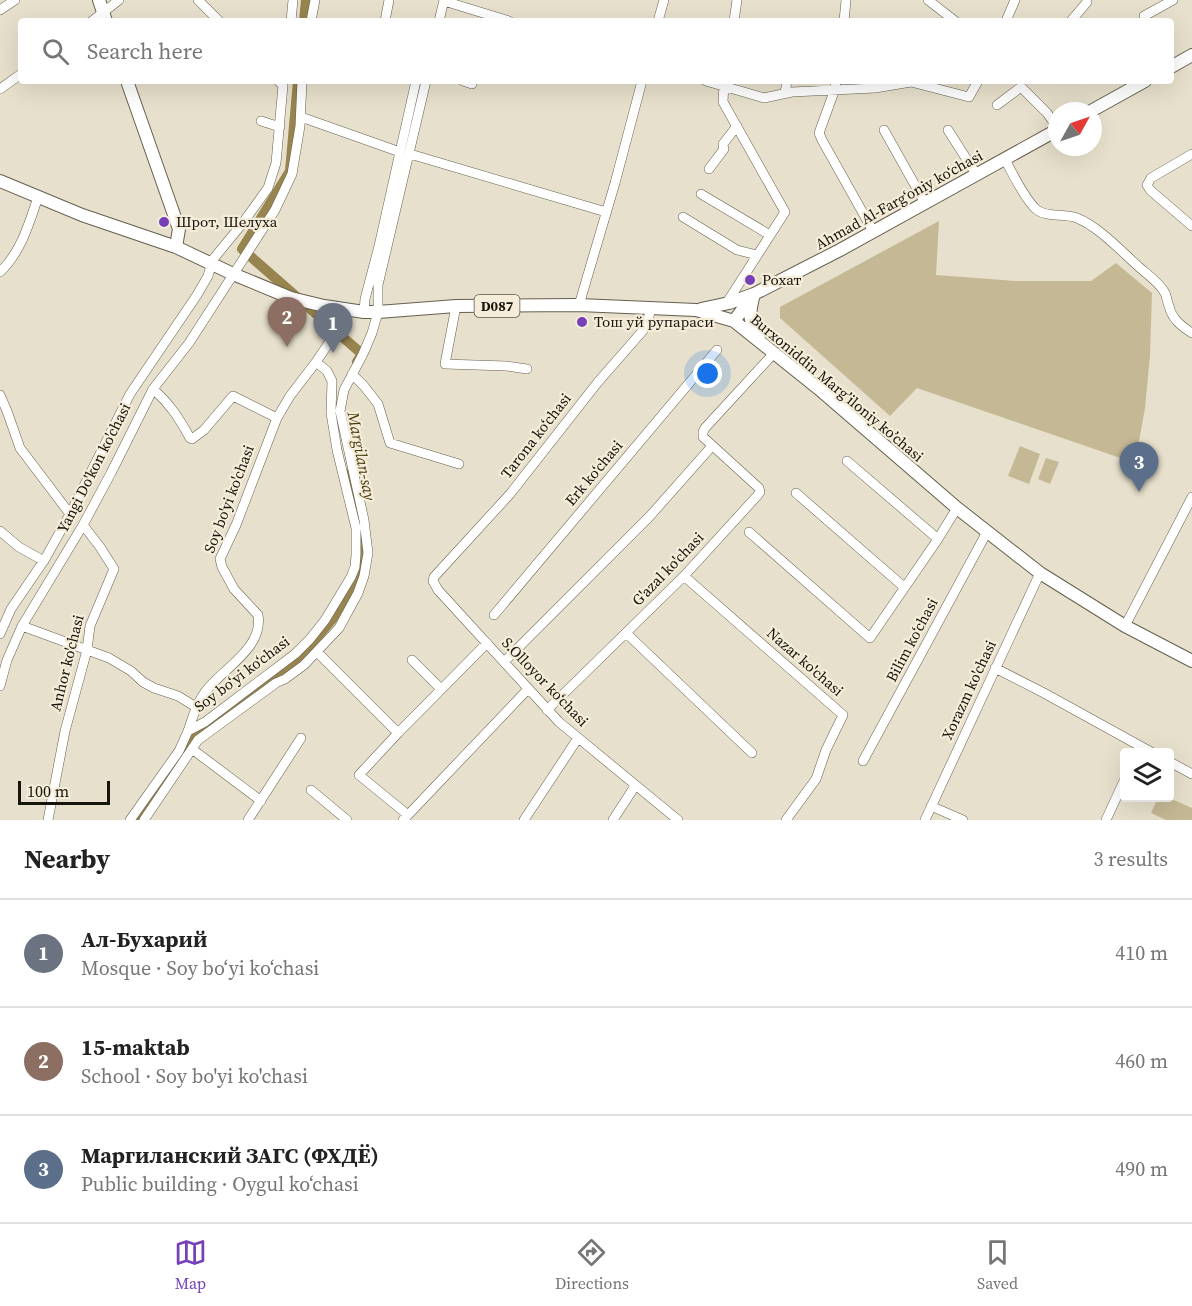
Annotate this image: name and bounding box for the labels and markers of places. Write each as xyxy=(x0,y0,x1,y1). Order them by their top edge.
place label: Шрот, Шелуха xyxy=(176,211,278,232)
marker: Шрот, Шелуха xyxy=(157,215,171,229)
place label: Рохат xyxy=(762,269,801,290)
marker: Рохат xyxy=(743,273,757,287)
pin: 2 xyxy=(268,298,306,347)
pin: 1 xyxy=(314,304,352,353)
place label: Тош уй рупараси xyxy=(594,311,714,332)
marker: Тош уй рупараси xyxy=(575,315,589,329)
pin: 3 xyxy=(1120,442,1158,492)

